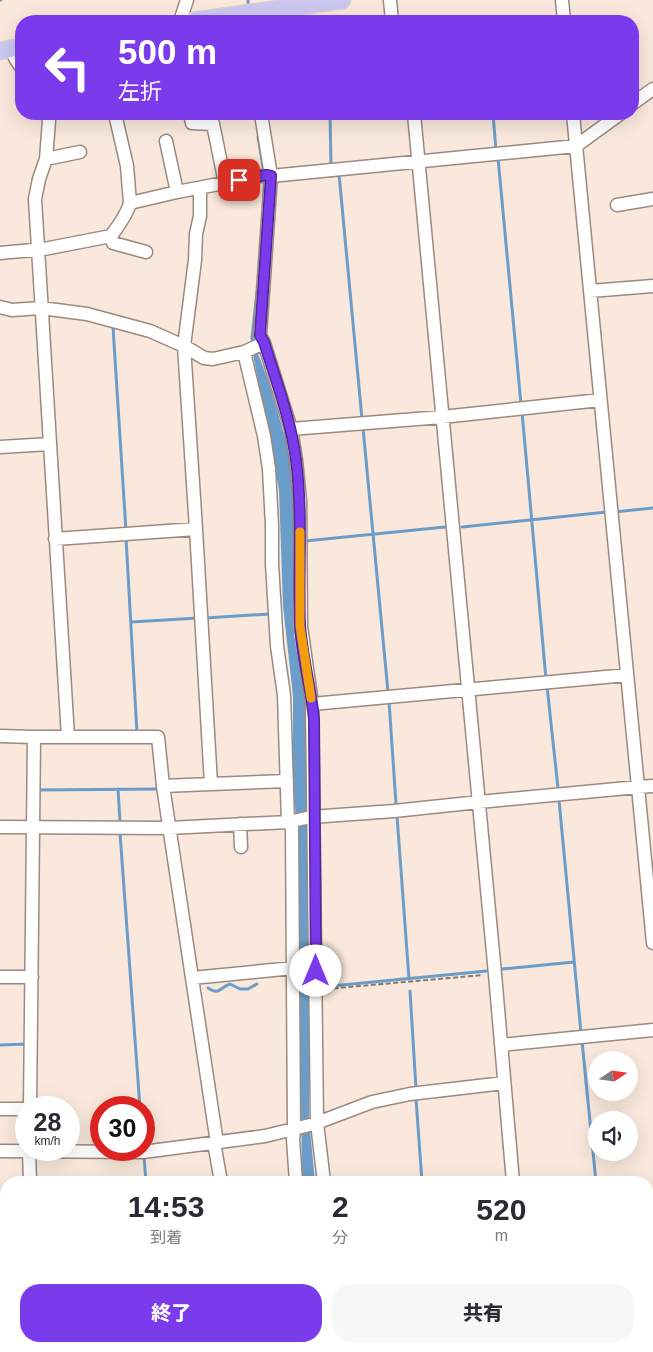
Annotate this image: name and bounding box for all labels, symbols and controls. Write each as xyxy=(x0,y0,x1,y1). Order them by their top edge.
text: 500 m xyxy=(118,32,217,71)
icon: left xyxy=(35,35,100,100)
text: 左折 xyxy=(118,79,162,104)
pin xyxy=(218,159,260,201)
icon: arrive xyxy=(225,166,253,194)
position arrow xyxy=(289,944,341,996)
north arrow xyxy=(588,1051,638,1101)
map controls xyxy=(588,1051,638,1161)
speed limit sign: 30 xyxy=(90,1096,155,1161)
text: 28 xyxy=(34,1108,61,1136)
button: sound xyxy=(588,1111,638,1161)
text: km/h xyxy=(34,1134,61,1148)
text: 14:53 xyxy=(128,1190,204,1223)
text: 2 xyxy=(332,1190,349,1223)
text: 520 xyxy=(476,1193,526,1226)
text: m xyxy=(495,1227,508,1244)
text: 到着 xyxy=(150,1229,182,1246)
text: 分 xyxy=(332,1229,348,1246)
button: 終了 xyxy=(20,1284,322,1342)
button: 共有 xyxy=(332,1284,634,1342)

